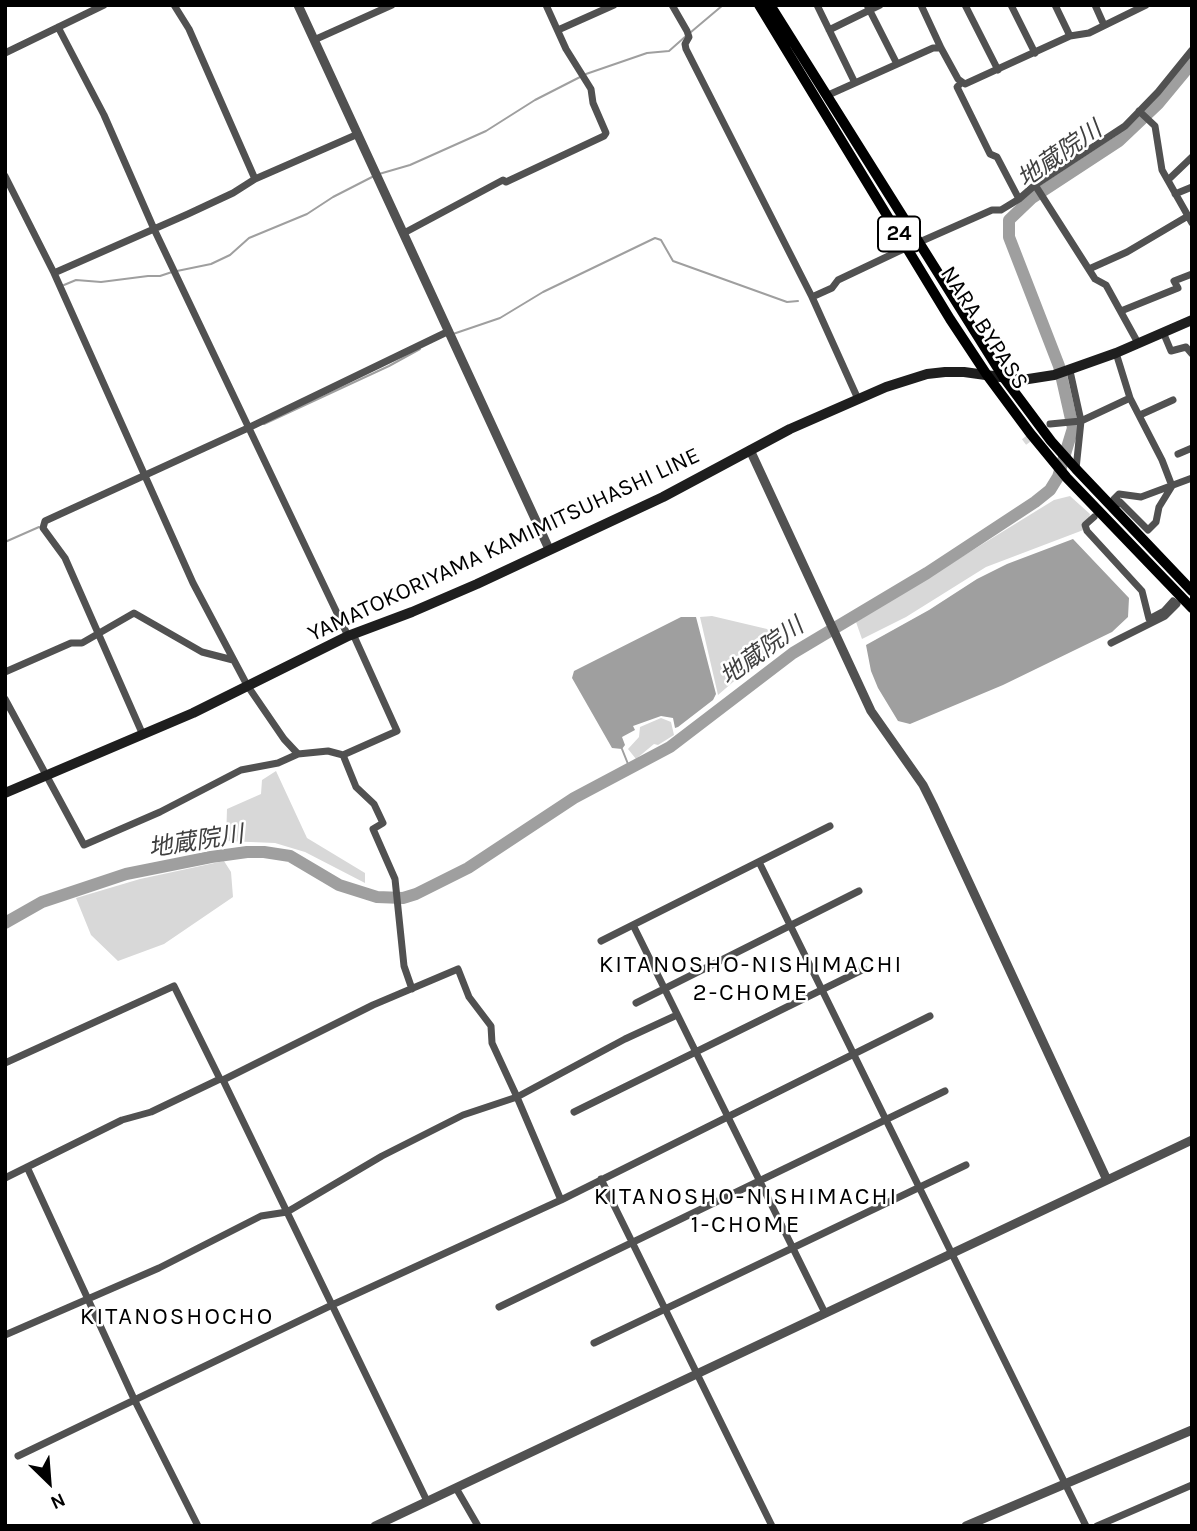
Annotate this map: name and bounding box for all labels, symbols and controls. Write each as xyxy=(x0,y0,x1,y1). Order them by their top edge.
water label: 地蔵院川 xyxy=(1012,116,1108,194)
road number: 24 xyxy=(878,216,920,252)
street label: NARA BYPASS xyxy=(934,261,1034,395)
street label: YAMATOKORIYAMA KAMIMITSUHASHI LINE xyxy=(304,442,704,648)
water label: 地蔵院川 xyxy=(715,612,809,692)
water label: 地蔵院川 xyxy=(146,820,246,864)
district label: KITANOSHO-NISHIMACHI 2-CHOME xyxy=(601,951,901,1007)
district label: KITANOSHO-NISHIMACHI 1-CHOME xyxy=(596,1183,896,1239)
district label: KITANOSHOCHO xyxy=(81,1303,273,1331)
north arrow xyxy=(14,1447,84,1517)
text: N xyxy=(47,1488,69,1514)

